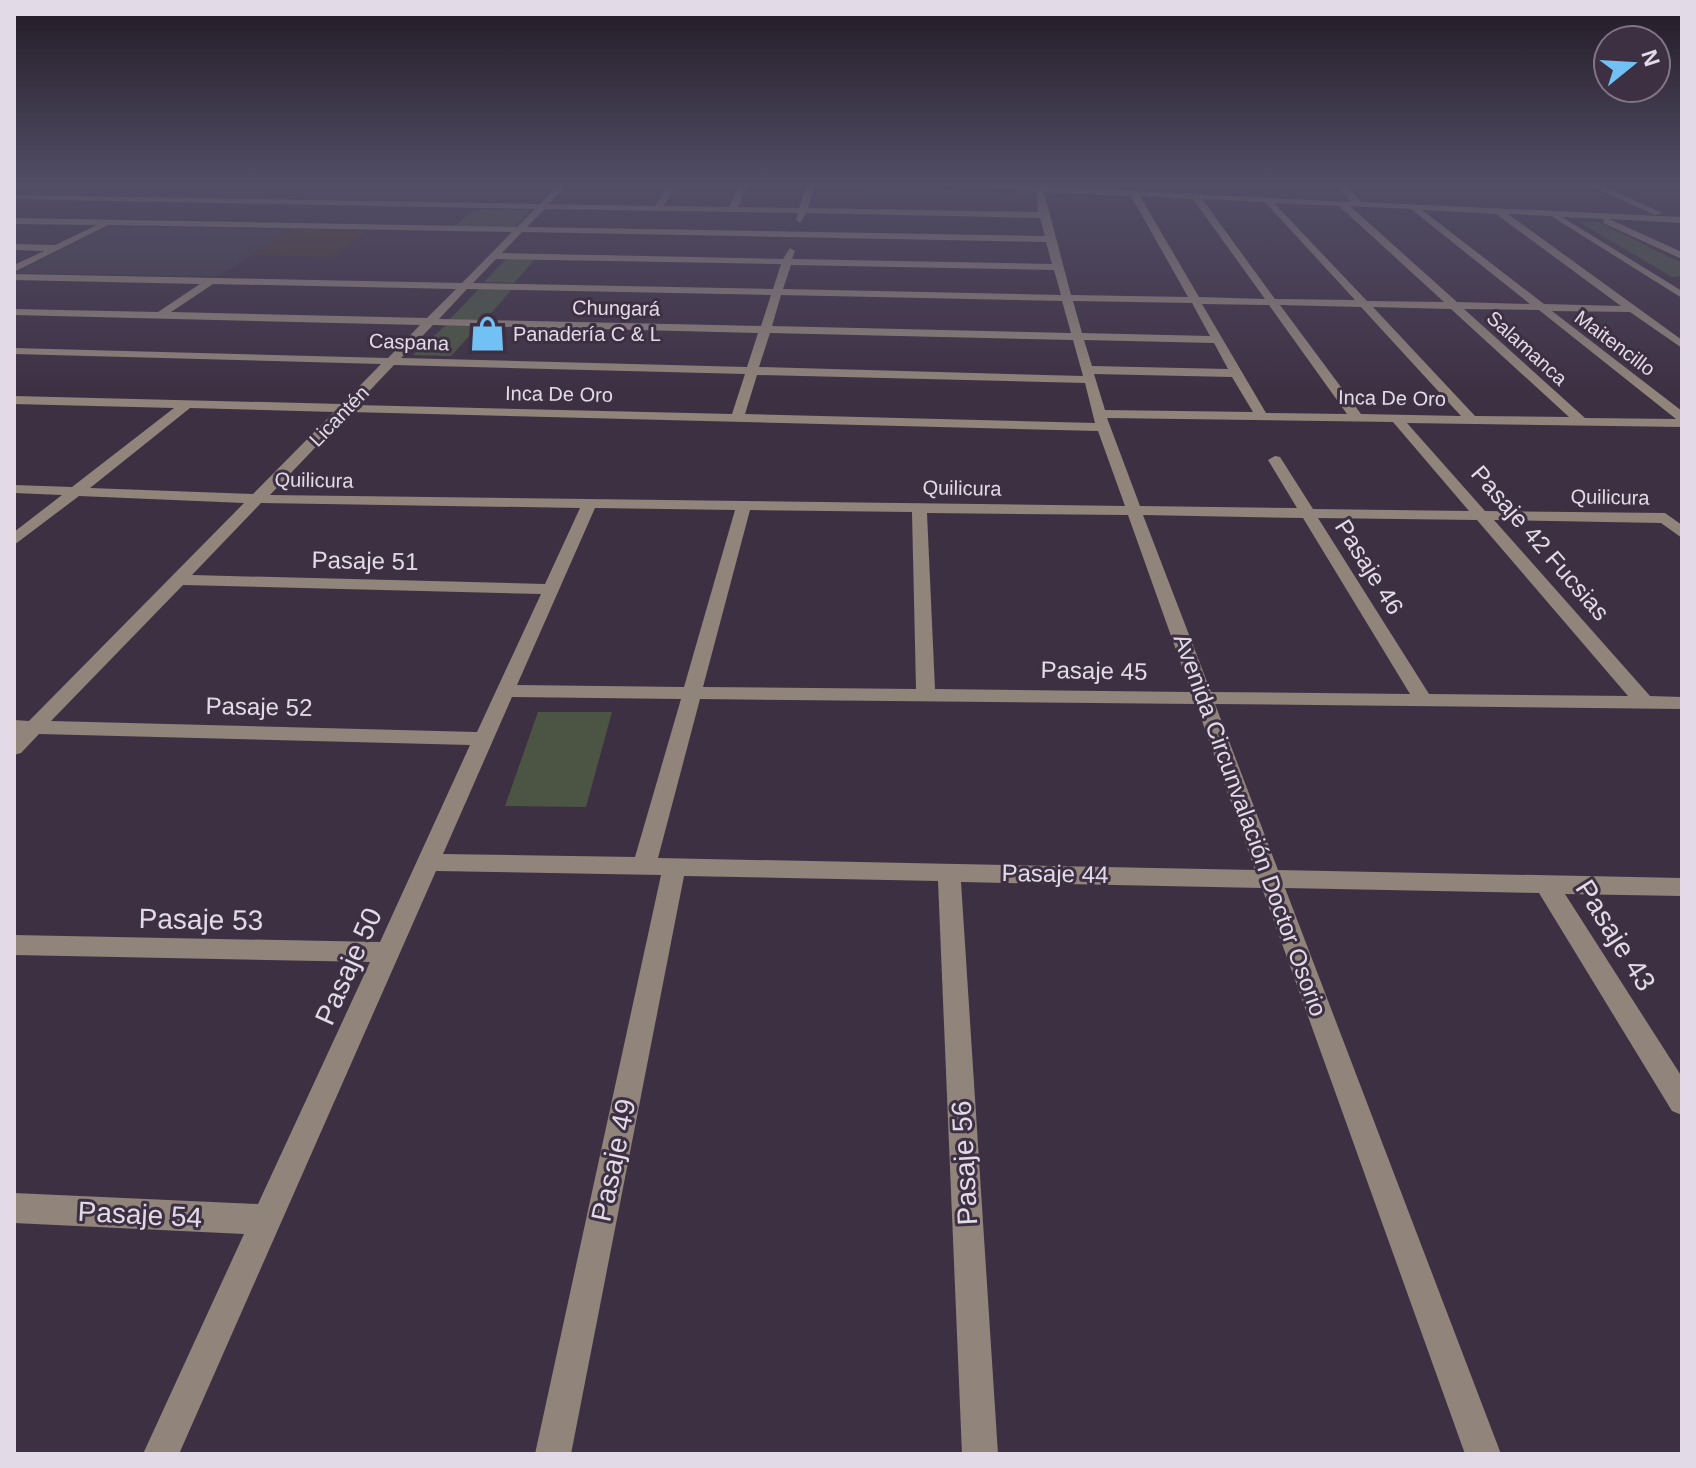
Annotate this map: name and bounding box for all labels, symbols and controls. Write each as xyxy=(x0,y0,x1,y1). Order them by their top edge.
north arrow xyxy=(1592,24,1672,104)
text: N xyxy=(1636,47,1665,69)
street label: Chungará xyxy=(572,296,661,320)
street label: Salamanca xyxy=(1482,306,1572,390)
street label: Maitencillo xyxy=(1571,306,1659,380)
shop icon: Panadería C & L xyxy=(468,315,506,353)
place label: Panadería C & L xyxy=(513,323,661,345)
street label: Caspana xyxy=(369,330,450,354)
street label: Licantén xyxy=(305,381,373,451)
street label: Inca De Oro xyxy=(505,382,613,406)
street label: Inca De Oro xyxy=(1338,386,1446,410)
street label: Pasaje 42 Fucsias xyxy=(1466,460,1615,626)
street label: Quilicura xyxy=(274,468,355,492)
street label: Quilicura xyxy=(922,476,1003,500)
street label: Quilicura xyxy=(1570,485,1651,509)
street label: Pasaje 46 xyxy=(1330,514,1409,619)
street label: Pasaje 51 xyxy=(311,546,419,575)
street label: Avenida Circunvalación Doctor Osorio xyxy=(1169,630,1332,1020)
street label: Pasaje 45 xyxy=(1040,656,1148,685)
street label: Pasaje 52 xyxy=(205,692,313,721)
street label: Pasaje 44 xyxy=(1001,859,1109,888)
street label: Pasaje 43 xyxy=(1569,874,1662,996)
street label: Pasaje 53 xyxy=(138,903,264,936)
street label: Pasaje 50 xyxy=(309,903,388,1029)
street label: Pasaje 49 xyxy=(585,1096,642,1224)
street label: Pasaje 56 xyxy=(946,1100,983,1226)
street label: Pasaje 54 xyxy=(77,1196,203,1233)

